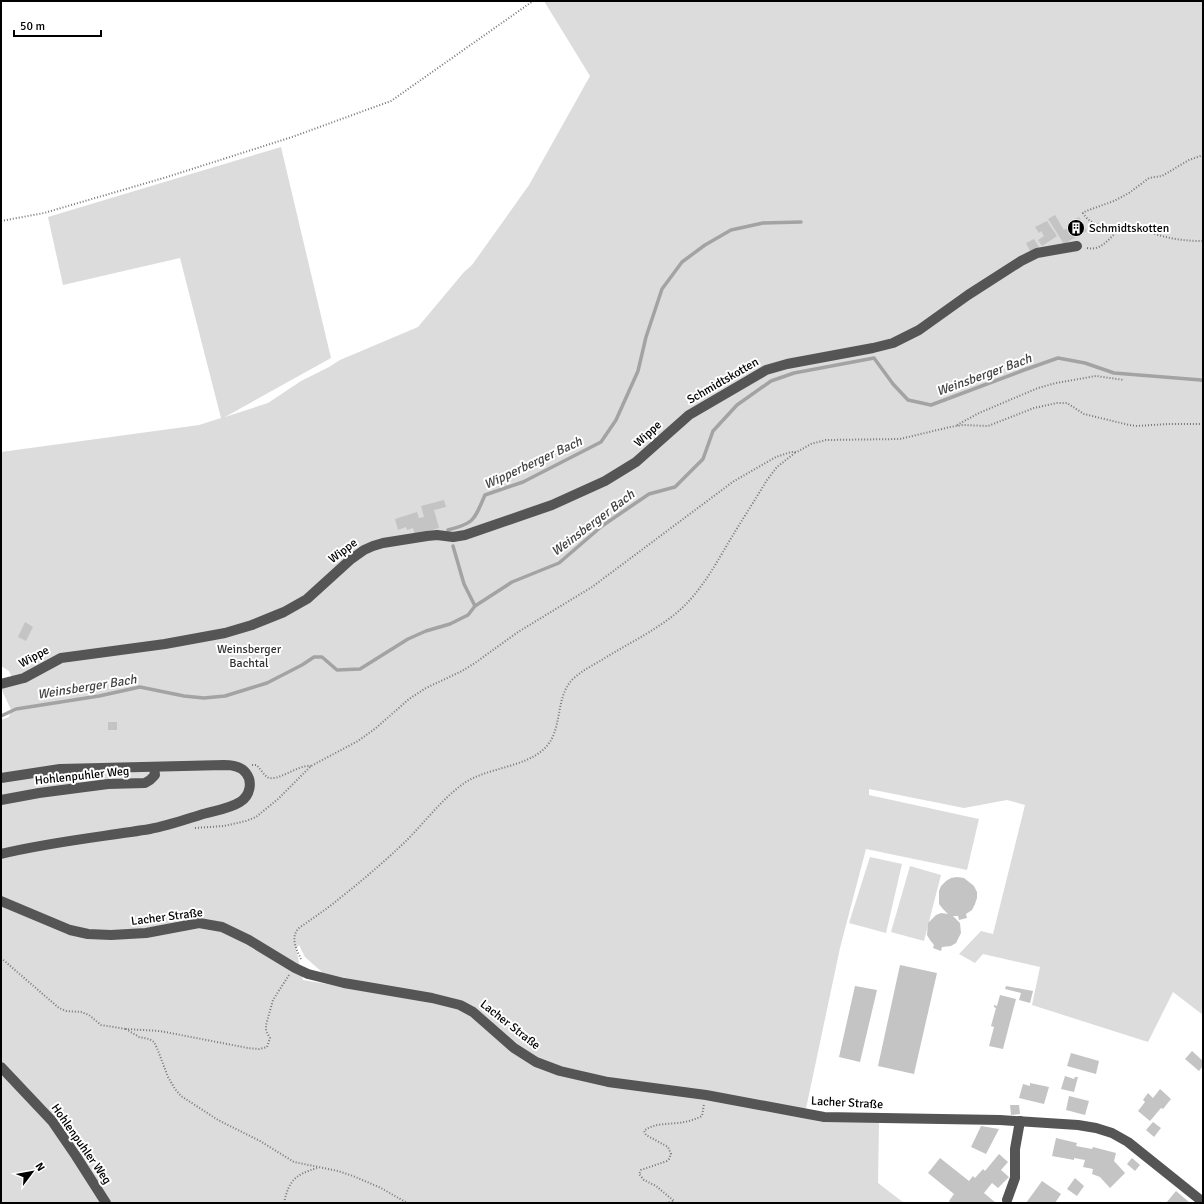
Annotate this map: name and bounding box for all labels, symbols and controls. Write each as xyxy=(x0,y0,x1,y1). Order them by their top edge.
scale bar xyxy=(14,12,101,38)
text: 50 m xyxy=(20,19,45,34)
building icon: Schmidtskotten xyxy=(1066,218,1086,238)
place label: Schmidtskotten xyxy=(1089,221,1169,236)
water label: Weinsberger Bach xyxy=(934,350,1035,400)
street label: Schmidtskotten xyxy=(685,354,761,408)
street label: Wippe xyxy=(631,418,665,450)
water label: Wipperberger Bach xyxy=(481,433,585,493)
water label: Weinsberger Bach xyxy=(548,486,638,559)
street label: Wippe xyxy=(326,535,360,567)
park label: Weinsberger Bachtal xyxy=(217,642,282,671)
street label: Wippe xyxy=(16,643,52,671)
water label: Weinsberger Bach xyxy=(36,671,139,703)
street label: Hohlenpuhler Weg xyxy=(34,764,130,788)
street label: Lacher Straße xyxy=(130,905,204,929)
street label: Lacher Straße xyxy=(477,997,543,1053)
street label: Lacher Straße xyxy=(811,1094,883,1112)
street label: Hohlenpuhler Weg xyxy=(48,1101,114,1187)
north arrow xyxy=(12,1152,52,1192)
text: N xyxy=(33,1160,48,1174)

